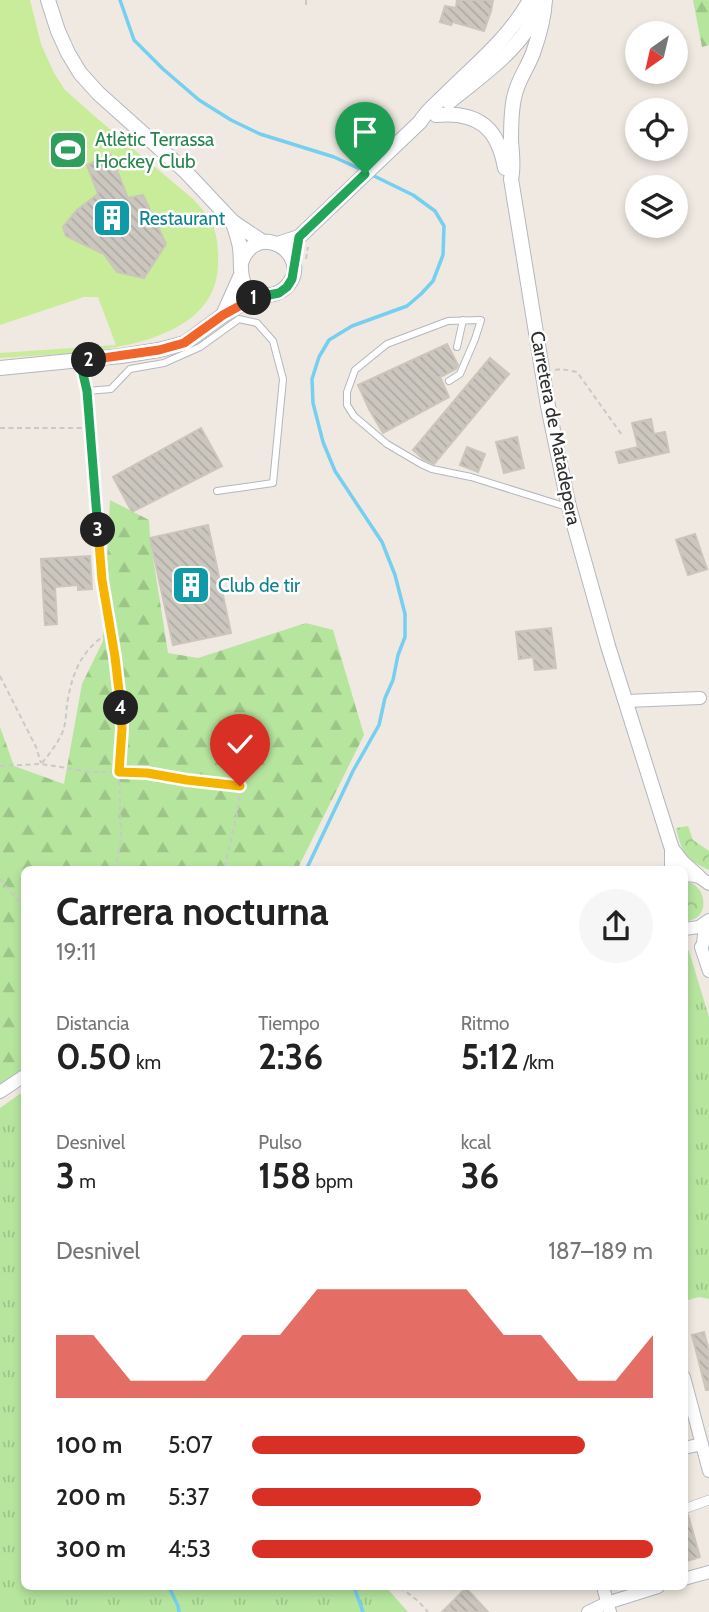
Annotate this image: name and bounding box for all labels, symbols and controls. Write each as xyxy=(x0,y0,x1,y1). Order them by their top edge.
north arrow xyxy=(625,21,688,84)
map controls xyxy=(625,21,688,238)
button: locate xyxy=(625,98,688,161)
pin xyxy=(335,102,395,174)
icon: arrive xyxy=(346,113,384,151)
place label: Atlètic Terrassa Hockey Club xyxy=(95,128,214,173)
sports icon: Atlètic Terrassa Hockey Club xyxy=(47,129,89,171)
button: layers xyxy=(625,175,688,238)
building icon: Restaurant xyxy=(91,197,133,239)
place label: Restaurant xyxy=(139,207,226,230)
pin: 1 xyxy=(236,280,272,316)
text: 1 xyxy=(250,286,257,309)
street label: Carretera de Matadepera xyxy=(525,329,586,527)
pin: 2 xyxy=(72,342,106,378)
text: 2 xyxy=(83,348,94,371)
pin: 3 xyxy=(80,512,116,548)
text: 3 xyxy=(92,518,103,541)
building icon: Club de tir xyxy=(170,564,212,606)
place label: Club de tir xyxy=(218,574,300,597)
pin: 4 xyxy=(104,690,138,726)
text: 4 xyxy=(115,696,126,719)
pin xyxy=(210,714,270,786)
icon: check xyxy=(221,725,259,763)
text: Carrera nocturna xyxy=(56,888,329,935)
button: share xyxy=(579,889,653,963)
text: 19:11 xyxy=(56,938,96,966)
text: Distancia xyxy=(56,1012,130,1035)
text: Tiempo xyxy=(258,1012,320,1035)
text: Ritmo xyxy=(461,1012,510,1035)
text: 0.50 xyxy=(56,1035,132,1078)
text: 2:36 xyxy=(258,1035,323,1078)
text: 5:12 xyxy=(461,1035,519,1078)
text: km xyxy=(132,1051,161,1074)
text: /km xyxy=(519,1051,554,1074)
text: Desnivel xyxy=(56,1131,125,1154)
text: Pulso xyxy=(258,1131,302,1154)
text: kcal xyxy=(461,1131,491,1154)
text: 3 xyxy=(56,1154,75,1197)
text: 158 xyxy=(258,1154,311,1197)
text: 36 xyxy=(461,1154,499,1197)
text: m xyxy=(75,1170,96,1193)
text: bpm xyxy=(311,1170,353,1193)
text: Desnivel xyxy=(56,1237,140,1265)
text: 187–189 m xyxy=(548,1237,653,1265)
text: 100 m xyxy=(56,1431,122,1459)
text: 5:07 xyxy=(168,1431,213,1459)
text: 200 m xyxy=(56,1483,126,1511)
text: 5:37 xyxy=(168,1483,209,1511)
text: 300 m xyxy=(56,1535,126,1563)
text: 4:53 xyxy=(168,1535,211,1563)

